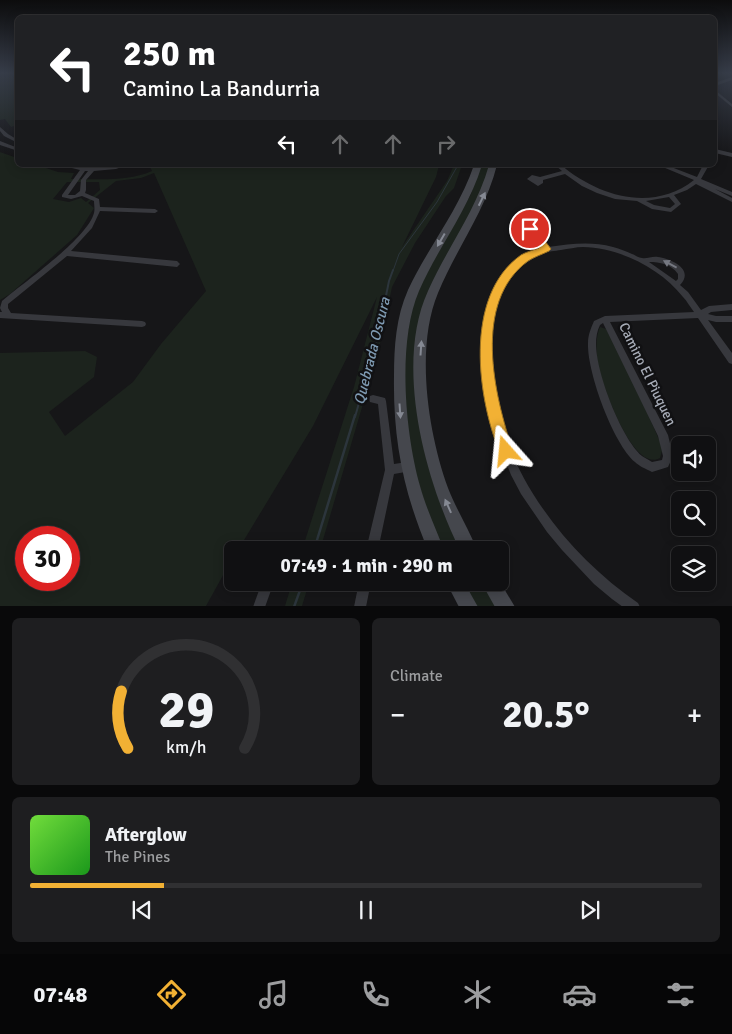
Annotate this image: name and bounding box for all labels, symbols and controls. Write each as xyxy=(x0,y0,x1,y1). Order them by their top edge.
text: 250 m xyxy=(123,32,216,75)
icon: left xyxy=(40,35,105,100)
text: Camino La Bandurria xyxy=(123,75,320,102)
icon: left xyxy=(273,130,301,158)
icon: ahead xyxy=(326,130,354,158)
icon: ahead xyxy=(379,130,407,158)
icon: right xyxy=(432,130,460,158)
one-way arrow xyxy=(477,191,486,206)
pin xyxy=(509,208,551,250)
icon: arrive xyxy=(516,215,544,243)
one-way arrow xyxy=(437,232,445,247)
one-way arrow xyxy=(662,260,677,268)
water label: Quebrada Oscura xyxy=(350,295,394,406)
street label: Camino El Piuquen xyxy=(615,320,680,429)
one-way arrow xyxy=(418,339,426,355)
one-way arrow xyxy=(396,403,404,419)
position arrow xyxy=(479,424,531,476)
map controls xyxy=(671,436,716,591)
button: sound xyxy=(671,436,716,481)
button: search xyxy=(671,491,716,536)
one-way arrow xyxy=(444,499,452,513)
speed limit sign: 30 xyxy=(15,526,80,591)
button: layers xyxy=(671,546,716,591)
text: 07:49 · 1 min · 290 m xyxy=(280,554,453,578)
text: Climate xyxy=(390,666,443,686)
text: 29 xyxy=(158,678,214,742)
text: 20.5° xyxy=(502,691,590,738)
text: − xyxy=(390,698,405,732)
text: + xyxy=(687,698,702,732)
text: km/h xyxy=(166,736,206,758)
text: Afterglow xyxy=(105,823,187,847)
text: The Pines xyxy=(105,847,170,867)
icon: previous xyxy=(128,896,156,924)
icon: pause xyxy=(352,896,380,924)
icon: next xyxy=(576,896,604,924)
icon: directions xyxy=(154,977,189,1012)
icon: music xyxy=(256,977,291,1012)
icon: phone xyxy=(358,977,393,1012)
icon: climate xyxy=(460,977,495,1012)
icon: car xyxy=(562,977,597,1012)
icon: filters xyxy=(663,977,698,1012)
text: 07:48 xyxy=(33,981,87,1008)

